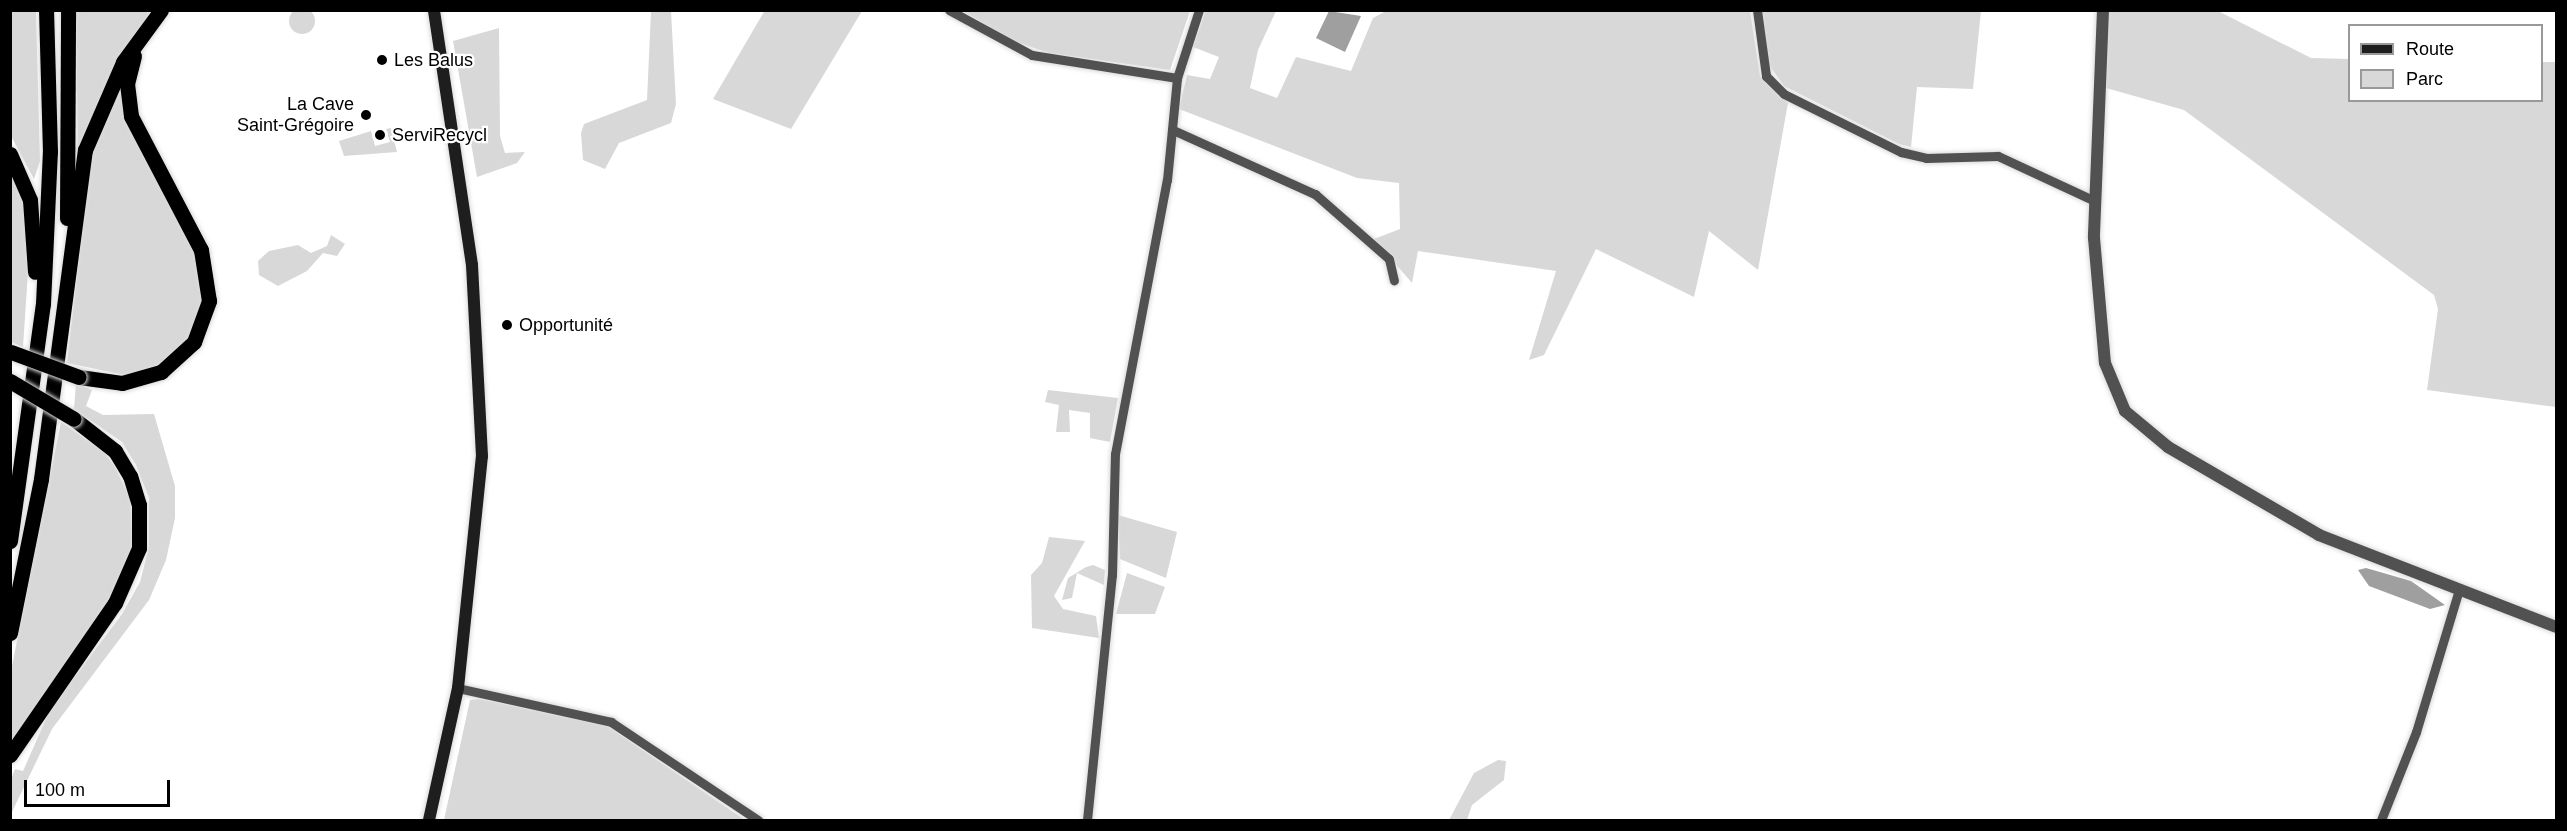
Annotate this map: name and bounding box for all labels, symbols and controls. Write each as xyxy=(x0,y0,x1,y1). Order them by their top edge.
legend xyxy=(2348,24,2543,102)
text: Route xyxy=(2406,39,2454,59)
place label: Les Balus xyxy=(394,49,473,71)
marker: Les Balus xyxy=(375,53,389,67)
text: Parc xyxy=(2406,69,2443,89)
place label: La Cave Saint-Grégoire xyxy=(237,94,354,136)
marker: La Cave Saint-Grégoire xyxy=(359,108,373,122)
place label: ServiRecycl xyxy=(392,124,487,146)
marker: ServiRecycl xyxy=(373,128,387,142)
place label: Opportunité xyxy=(519,314,613,336)
marker: Opportunité xyxy=(500,318,514,332)
scale bar xyxy=(27,768,172,806)
text: 100 m xyxy=(35,780,85,800)

